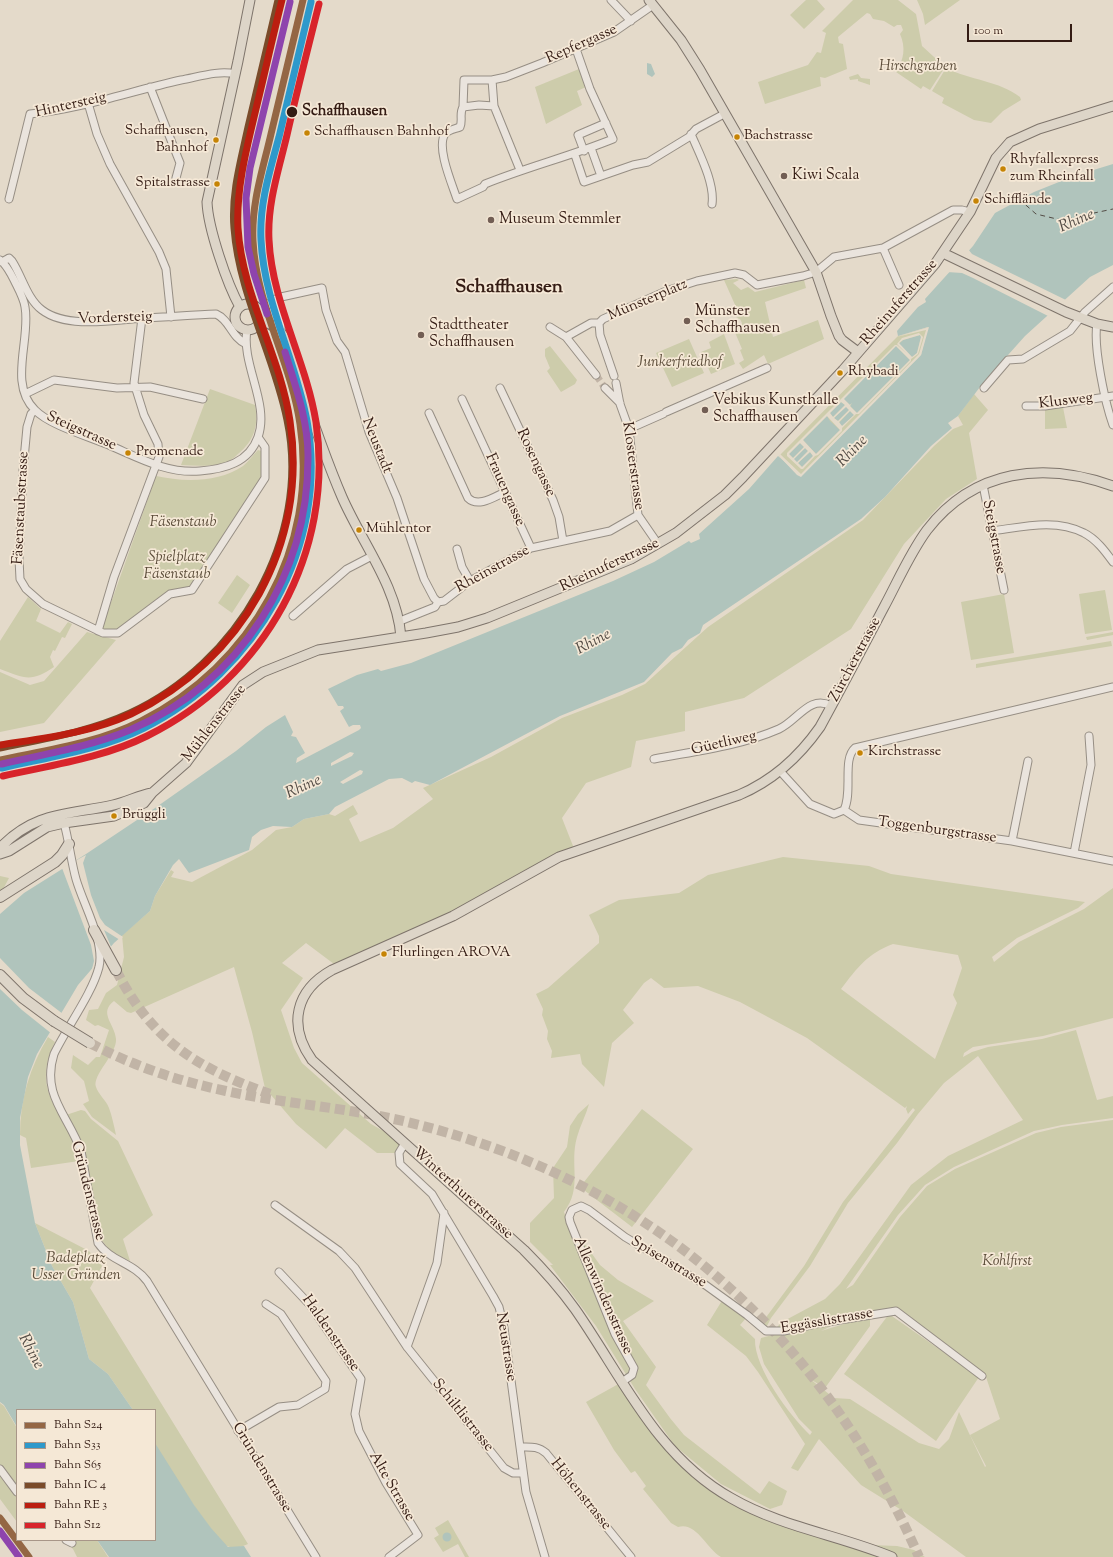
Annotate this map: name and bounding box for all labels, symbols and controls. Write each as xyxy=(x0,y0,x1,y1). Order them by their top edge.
scale bar xyxy=(969,16,1074,42)
street label: Repfergasse xyxy=(544,21,620,69)
text: 100 m xyxy=(974,22,1003,40)
park label: Hirschgraben xyxy=(879,58,957,76)
street label: Hintersteig xyxy=(34,89,108,123)
place label: Schaffhausen xyxy=(302,103,387,121)
marker: Schaffhausen xyxy=(285,105,299,119)
place label: Schaffhausen, Bahnhof xyxy=(125,124,208,156)
place label: Schaffhausen Bahnhof xyxy=(314,125,449,141)
marker: Schaffhausen Bahnhof xyxy=(302,128,312,138)
place label: Bachstrasse xyxy=(744,129,813,145)
marker: Bachstrasse xyxy=(732,132,742,142)
marker: Schaffhausen, Bahnhof xyxy=(211,135,221,145)
place label: Rhyfallexpress zum Rheinfall xyxy=(1010,153,1099,186)
marker: Rhyfallexpress zum Rheinfall xyxy=(998,164,1008,174)
place label: Kiwi Scala xyxy=(792,167,859,185)
marker: Kiwi Scala xyxy=(779,171,789,181)
place label: Spitalstrasse xyxy=(135,176,210,192)
marker: Spitalstrasse xyxy=(212,179,222,189)
place label: Schifflände xyxy=(984,193,1051,209)
marker: Schifflände xyxy=(971,196,981,206)
water label: Rhine xyxy=(1056,206,1098,238)
place label: Museum Stemmler xyxy=(499,211,621,229)
marker: Museum Stemmler xyxy=(486,215,496,225)
street label: Rheinuferstrasse xyxy=(858,256,942,350)
street label: Münsterplatz xyxy=(605,276,691,326)
district label: Schaffhausen xyxy=(455,278,563,300)
place label: Münster Schaffhausen xyxy=(695,303,780,338)
street label: Vordersteig xyxy=(77,309,153,329)
marker: Münster Schaffhausen xyxy=(682,316,692,326)
place label: Stadttheater Schaffhausen xyxy=(429,317,514,352)
marker: Stadttheater Schaffhausen xyxy=(416,330,426,340)
park label: Junkerfriedhof xyxy=(638,354,722,372)
place label: Rhybadi xyxy=(848,365,899,381)
marker: Rhybadi xyxy=(835,368,845,378)
street label: Klusweg xyxy=(1038,390,1094,414)
place label: Vebikus Kunsthalle Schaffhausen xyxy=(713,392,838,427)
marker: Vebikus Kunsthalle Schaffhausen xyxy=(700,405,710,415)
street label: Steigstrasse xyxy=(43,409,119,455)
street label: Neustadt xyxy=(357,415,395,477)
street label: Klosterstrasse xyxy=(617,421,647,511)
street label: Rosengasse xyxy=(511,426,559,500)
water label: Rhine xyxy=(833,432,873,472)
place label: Promenade xyxy=(136,445,203,461)
marker: Promenade xyxy=(123,448,133,458)
street label: Fäsenstaubstrasse xyxy=(10,451,34,565)
street label: Frauengasse xyxy=(480,451,528,529)
street label: Steigstrasse xyxy=(977,499,1009,575)
park label: Fäsenstaub xyxy=(150,514,216,532)
place label: Mühlentor xyxy=(366,522,431,538)
marker: Mühlentor xyxy=(354,525,364,535)
street label: Rheinuferstrasse xyxy=(557,535,663,597)
street label: Rheinstrasse xyxy=(453,542,533,598)
park label: Spielplatz Fäsenstaub xyxy=(144,549,210,584)
street label: Zürcherstrasse xyxy=(826,615,886,705)
water label: Rhine xyxy=(573,626,615,660)
street label: Mühlenstrasse xyxy=(179,682,251,766)
street label: Güetliweg xyxy=(690,728,758,760)
place label: Kirchstrasse xyxy=(868,745,941,761)
marker: Kirchstrasse xyxy=(855,748,865,758)
water label: Rhine xyxy=(283,772,325,804)
place label: Brüggli xyxy=(122,808,166,824)
marker: Brüggli xyxy=(109,811,119,821)
street label: Toggenburgstrasse xyxy=(876,814,998,848)
place label: Flurlingen AROVA xyxy=(392,946,511,962)
marker: Flurlingen AROVA xyxy=(379,949,389,959)
street label: Gründenstrasse xyxy=(66,1139,108,1243)
street label: Winterthurerstrasse xyxy=(408,1144,516,1244)
street label: Spisenstrasse xyxy=(627,1233,709,1293)
street label: Allenwindenstrasse xyxy=(568,1235,636,1357)
park label: Badeplatz Usser Gründen xyxy=(31,1250,121,1285)
park label: Kohlfirst xyxy=(982,1253,1032,1271)
street label: Haldenstrasse xyxy=(297,1292,363,1376)
street label: Eggässlistrasse xyxy=(780,1305,874,1339)
street label: Neustrasse xyxy=(491,1311,519,1383)
water label: Rhine xyxy=(13,1331,47,1373)
street label: Schiltlistrasse xyxy=(427,1376,497,1456)
legend xyxy=(16,1409,156,1541)
text: Bahn S24 xyxy=(54,1416,102,1434)
street label: Gründenstrasse xyxy=(227,1420,295,1516)
text: Bahn S33 xyxy=(54,1436,101,1454)
street label: Alte Strasse xyxy=(364,1449,418,1525)
text: Bahn S65 xyxy=(54,1456,101,1474)
street label: Höhenstrasse xyxy=(546,1456,614,1534)
text: Bahn IC 4 xyxy=(54,1476,106,1494)
text: Bahn RE 3 xyxy=(54,1496,107,1514)
text: Bahn S12 xyxy=(54,1516,101,1534)

